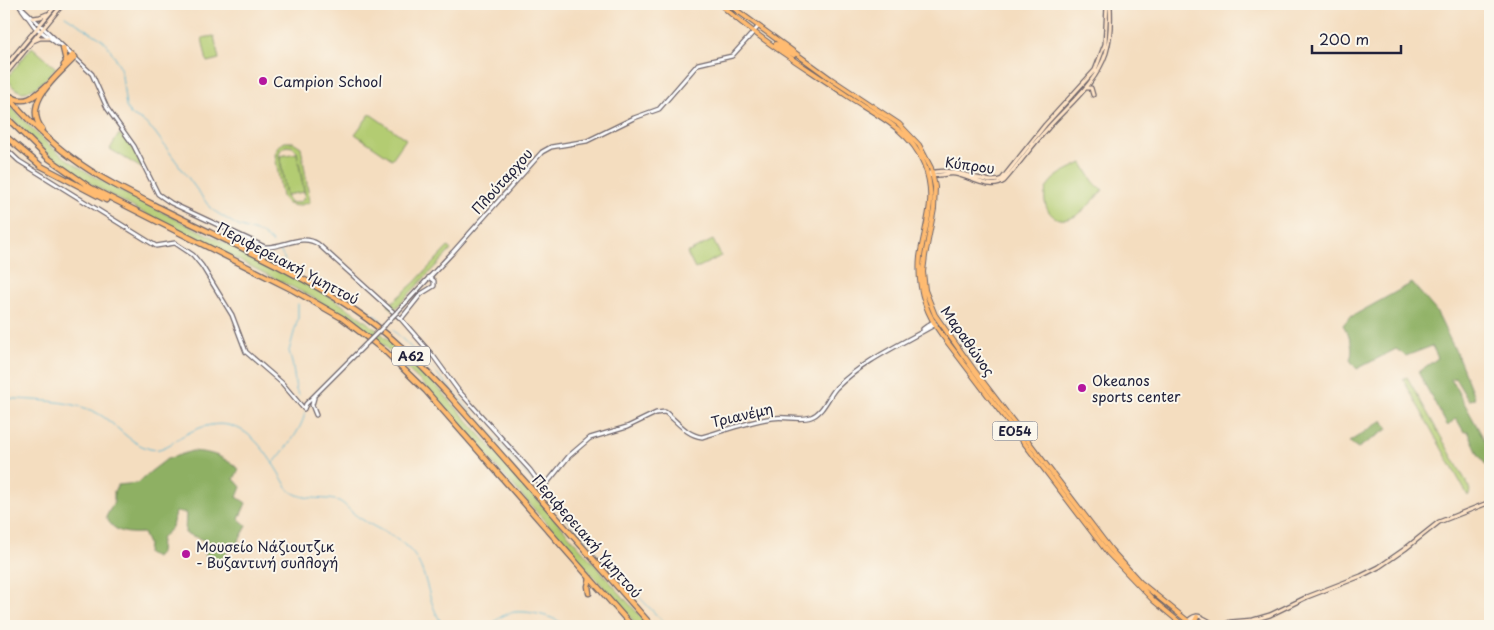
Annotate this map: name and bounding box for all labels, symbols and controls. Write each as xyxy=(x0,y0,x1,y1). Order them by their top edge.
scale bar xyxy=(1312,22,1400,54)
text: 200 m xyxy=(1319,27,1369,50)
place label: Campion School xyxy=(273,71,382,92)
marker: Campion School xyxy=(257,75,269,87)
street label: Πλούταρχου xyxy=(467,143,537,219)
street label: Κύπρου xyxy=(944,151,996,179)
street label: Περιφερειακή Υμηττού xyxy=(213,217,363,309)
street label: Μαραθώνος xyxy=(936,302,1000,380)
road number: Α62 xyxy=(392,346,430,366)
place label: Okeanos sports center xyxy=(1092,370,1181,407)
marker: Okeanos sports center xyxy=(1076,382,1088,394)
street label: Τριανέμη xyxy=(709,398,775,432)
road number: ΕΟ54 xyxy=(992,422,1038,441)
street label: Περιφερειακή Υμηττού xyxy=(527,469,647,603)
place label: Μουσείο Νάζιουτζικ - Βυζαντινή συλλογή xyxy=(196,536,338,573)
marker: Μουσείο Νάζιουτζικ - Βυζαντινή συλλογή xyxy=(180,548,192,560)

